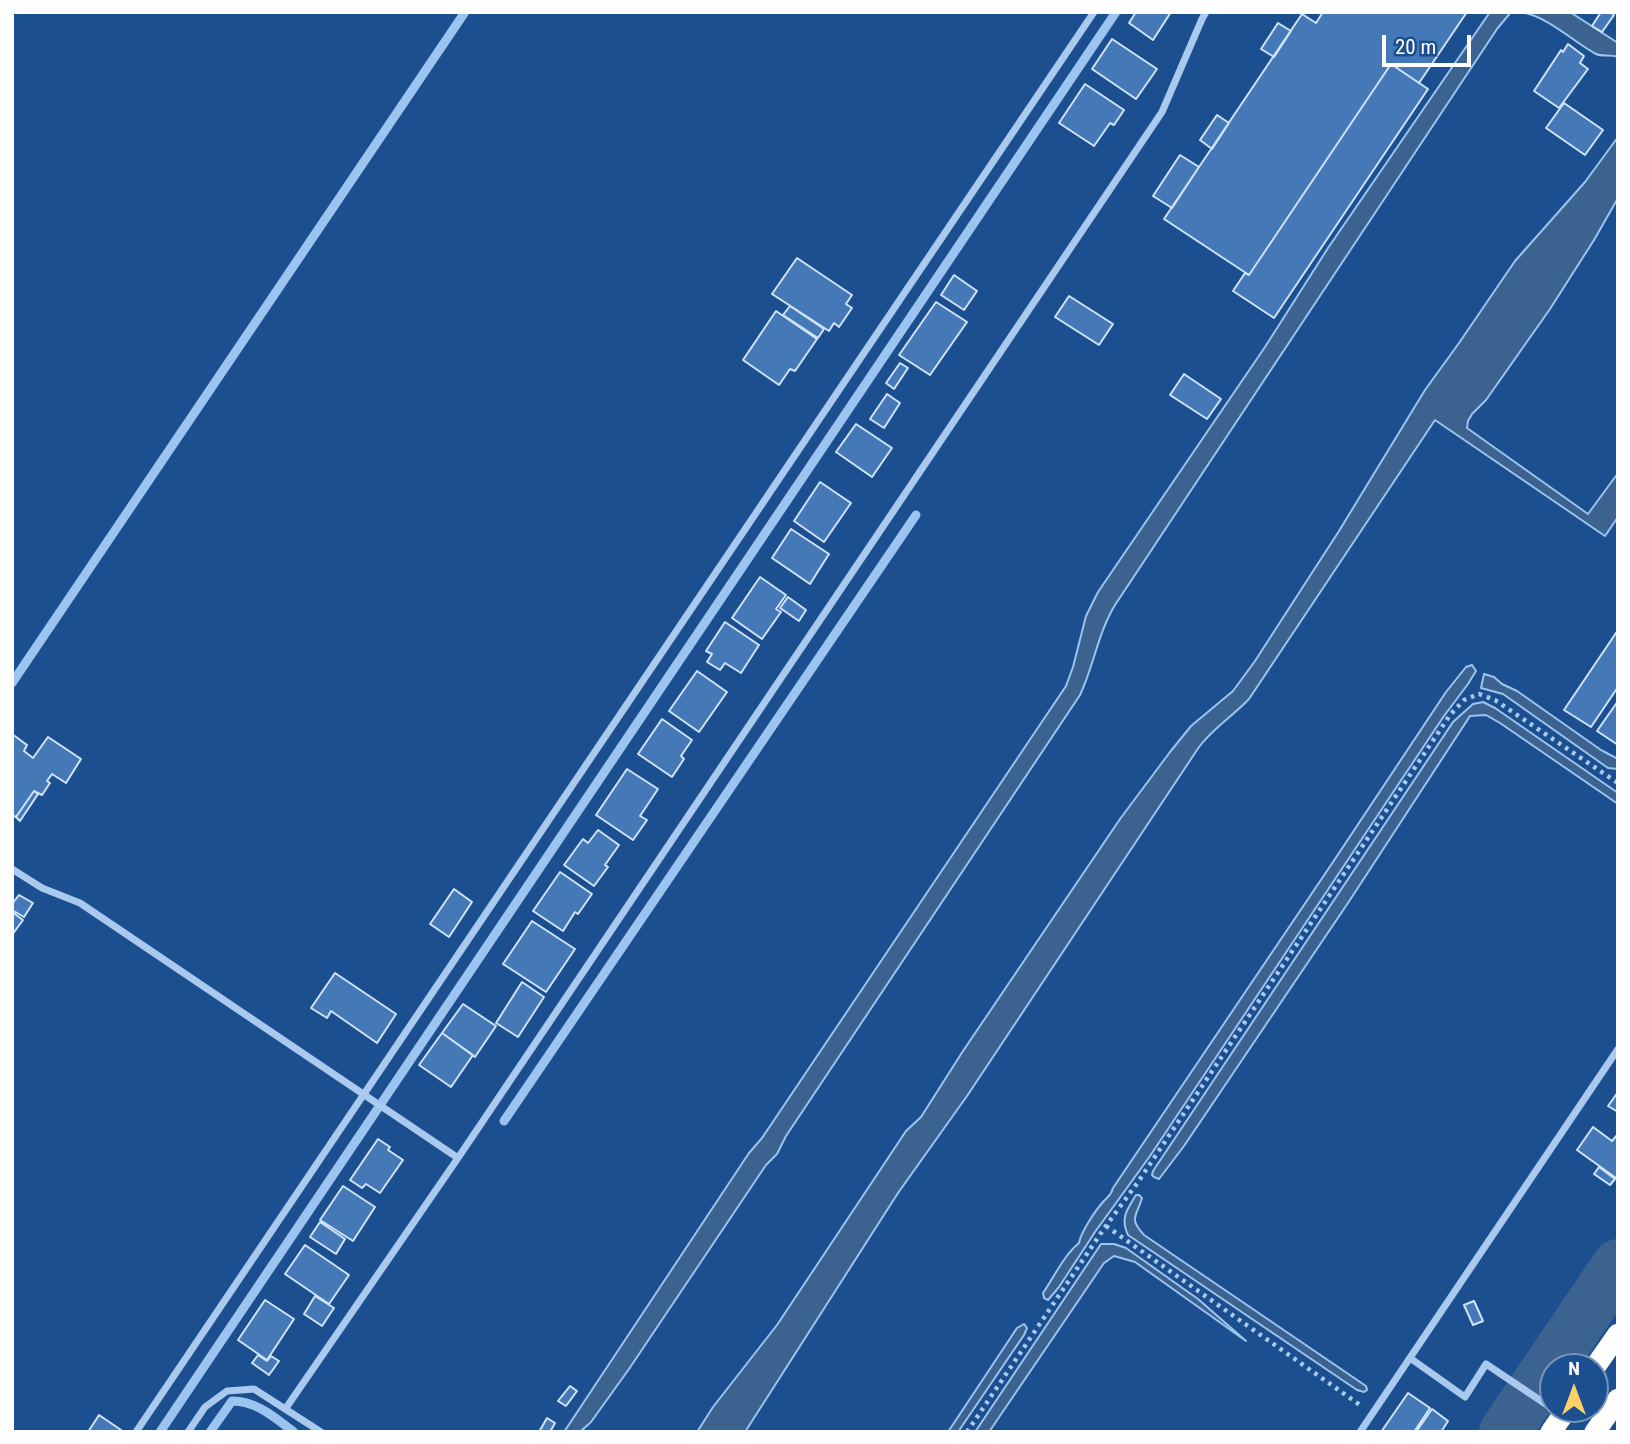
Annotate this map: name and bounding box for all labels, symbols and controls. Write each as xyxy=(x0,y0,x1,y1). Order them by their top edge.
scale bar xyxy=(1385,21,1474,65)
text: 20 m xyxy=(1395,35,1436,59)
north arrow xyxy=(1539,1353,1609,1423)
text: N xyxy=(1568,1357,1580,1380)

